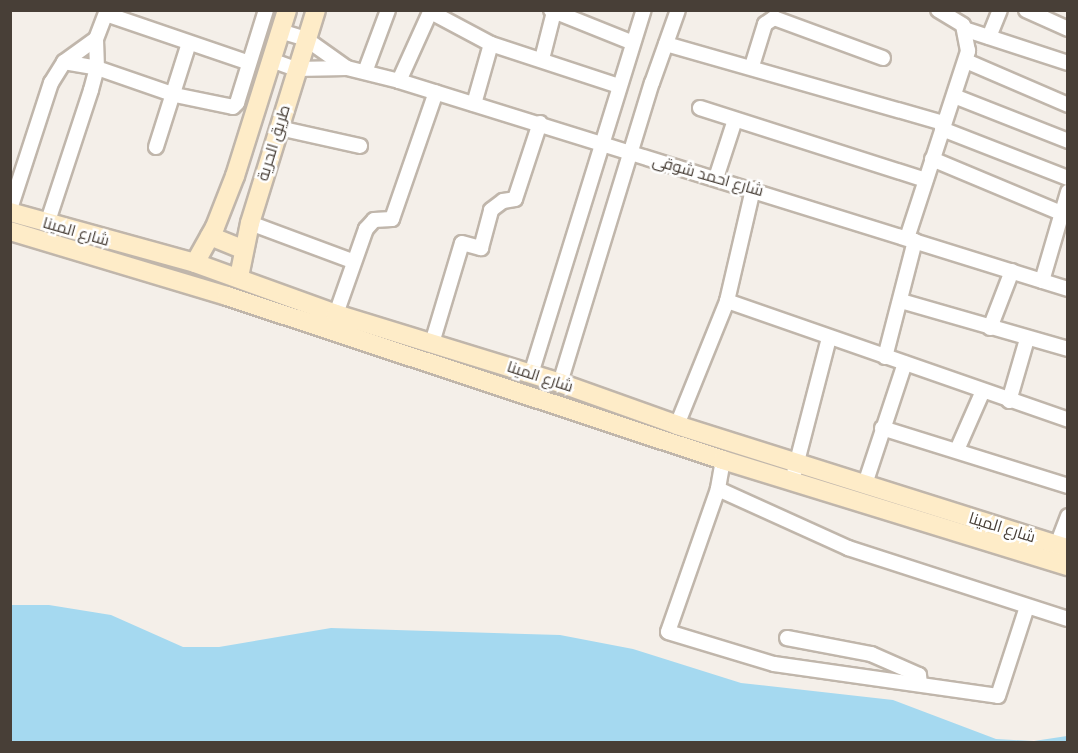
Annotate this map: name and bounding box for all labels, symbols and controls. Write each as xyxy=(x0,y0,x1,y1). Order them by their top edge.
street label: طريق الحرية xyxy=(253,103,295,183)
street label: شارع احمد شوقى xyxy=(650,151,766,201)
street label: شارع المينا xyxy=(40,213,112,251)
street label: شارع المينا xyxy=(504,357,576,397)
street label: شارع المينا xyxy=(966,509,1038,547)

